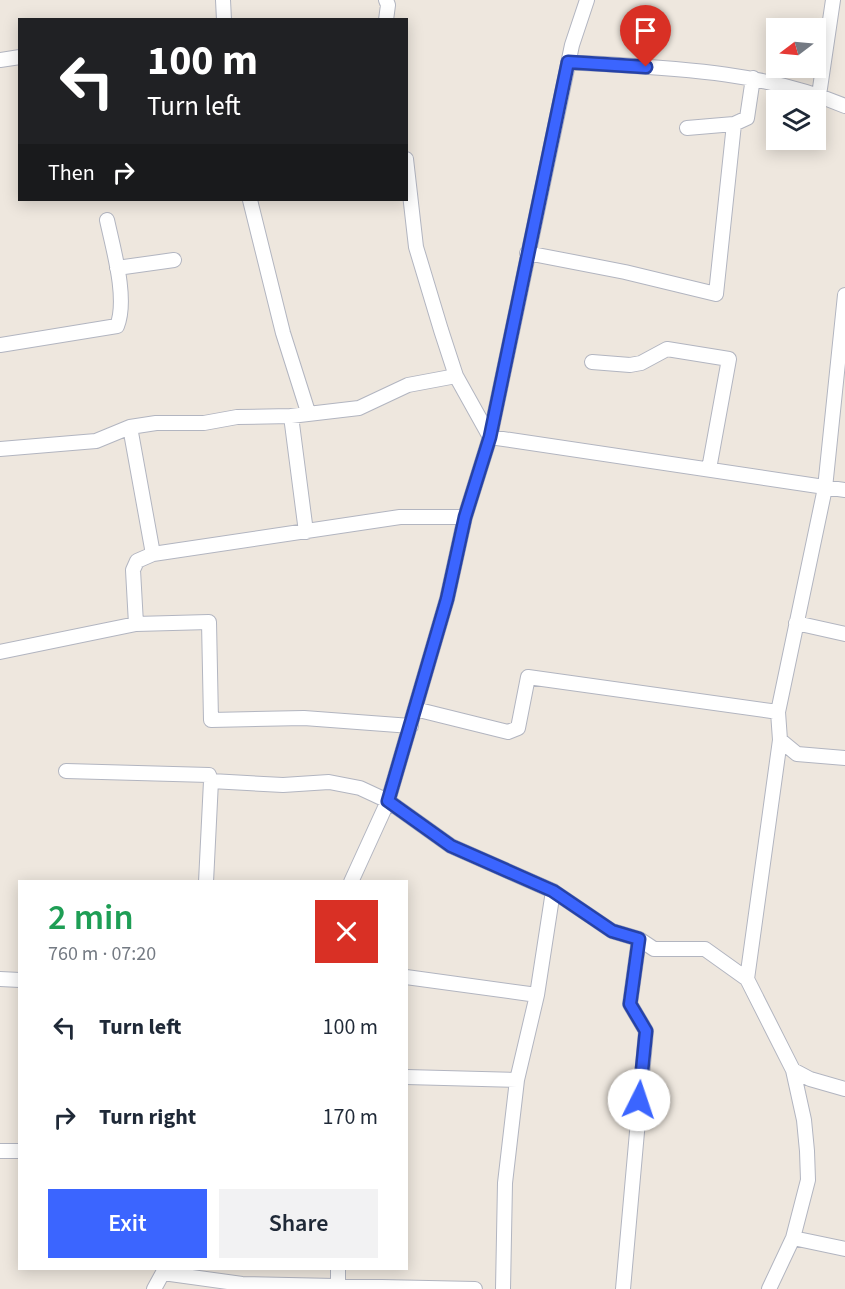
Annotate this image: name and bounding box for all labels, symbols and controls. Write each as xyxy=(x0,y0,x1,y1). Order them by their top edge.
pin xyxy=(620,5,671,67)
icon: arrive xyxy=(629,14,662,47)
north arrow xyxy=(766,18,826,78)
map controls xyxy=(766,18,826,150)
text: 100 m xyxy=(147,31,258,91)
icon: left xyxy=(48,42,126,120)
text: Turn left xyxy=(147,87,241,126)
button: layers xyxy=(766,90,826,150)
icon: right xyxy=(107,156,140,189)
text: Then xyxy=(48,157,95,189)
text: 2 min xyxy=(48,892,134,943)
button: close xyxy=(315,900,378,963)
text: 760 m · 07:20 xyxy=(48,940,156,968)
icon: left xyxy=(48,1011,81,1044)
text: Turn left xyxy=(99,1011,181,1043)
text: 100 m xyxy=(323,1011,378,1043)
position arrow xyxy=(607,1068,671,1132)
icon: right xyxy=(48,1101,81,1134)
text: Turn right xyxy=(99,1101,196,1133)
text: 170 m xyxy=(323,1101,378,1133)
button: Exit xyxy=(48,1189,207,1258)
button: Share xyxy=(219,1189,378,1258)

